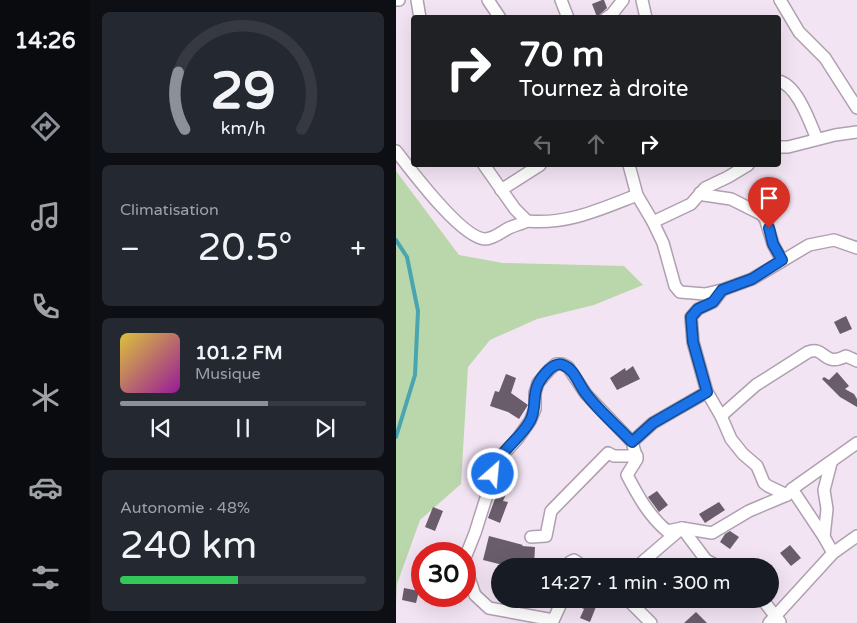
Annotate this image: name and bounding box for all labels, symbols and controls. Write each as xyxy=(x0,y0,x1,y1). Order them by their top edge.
text: 14:26 xyxy=(15,28,75,54)
text: 70 m xyxy=(519,34,604,76)
icon: right xyxy=(436,35,501,100)
text: 29 xyxy=(210,60,276,123)
text: Tournez à droite xyxy=(519,76,688,102)
icon: directions xyxy=(28,109,63,144)
text: km/h xyxy=(221,118,265,139)
icon: left xyxy=(529,130,557,158)
icon: ahead xyxy=(582,130,610,158)
icon: right xyxy=(635,130,663,158)
pin xyxy=(748,177,790,228)
icon: arrive xyxy=(755,184,783,212)
icon: music xyxy=(28,199,63,234)
text: Climatisation xyxy=(120,200,219,220)
text: 20.5° xyxy=(198,225,293,271)
text: − xyxy=(120,232,140,266)
text: + xyxy=(350,232,366,266)
icon: phone xyxy=(28,289,63,324)
text: 101.2 FM xyxy=(195,342,283,364)
text: Musique xyxy=(195,364,261,384)
icon: climate xyxy=(28,380,63,415)
icon: previous xyxy=(147,414,175,442)
icon: pause xyxy=(229,414,257,442)
icon: next xyxy=(311,414,339,442)
position arrow xyxy=(466,447,518,499)
icon: car xyxy=(28,470,63,505)
text: Autonomie · 48% xyxy=(120,498,250,518)
text: 240 km xyxy=(120,523,257,569)
speed limit sign: 30 xyxy=(411,542,476,607)
icon: filters xyxy=(28,560,63,595)
text: 14:27 · 1 min · 300 m xyxy=(539,572,731,594)

